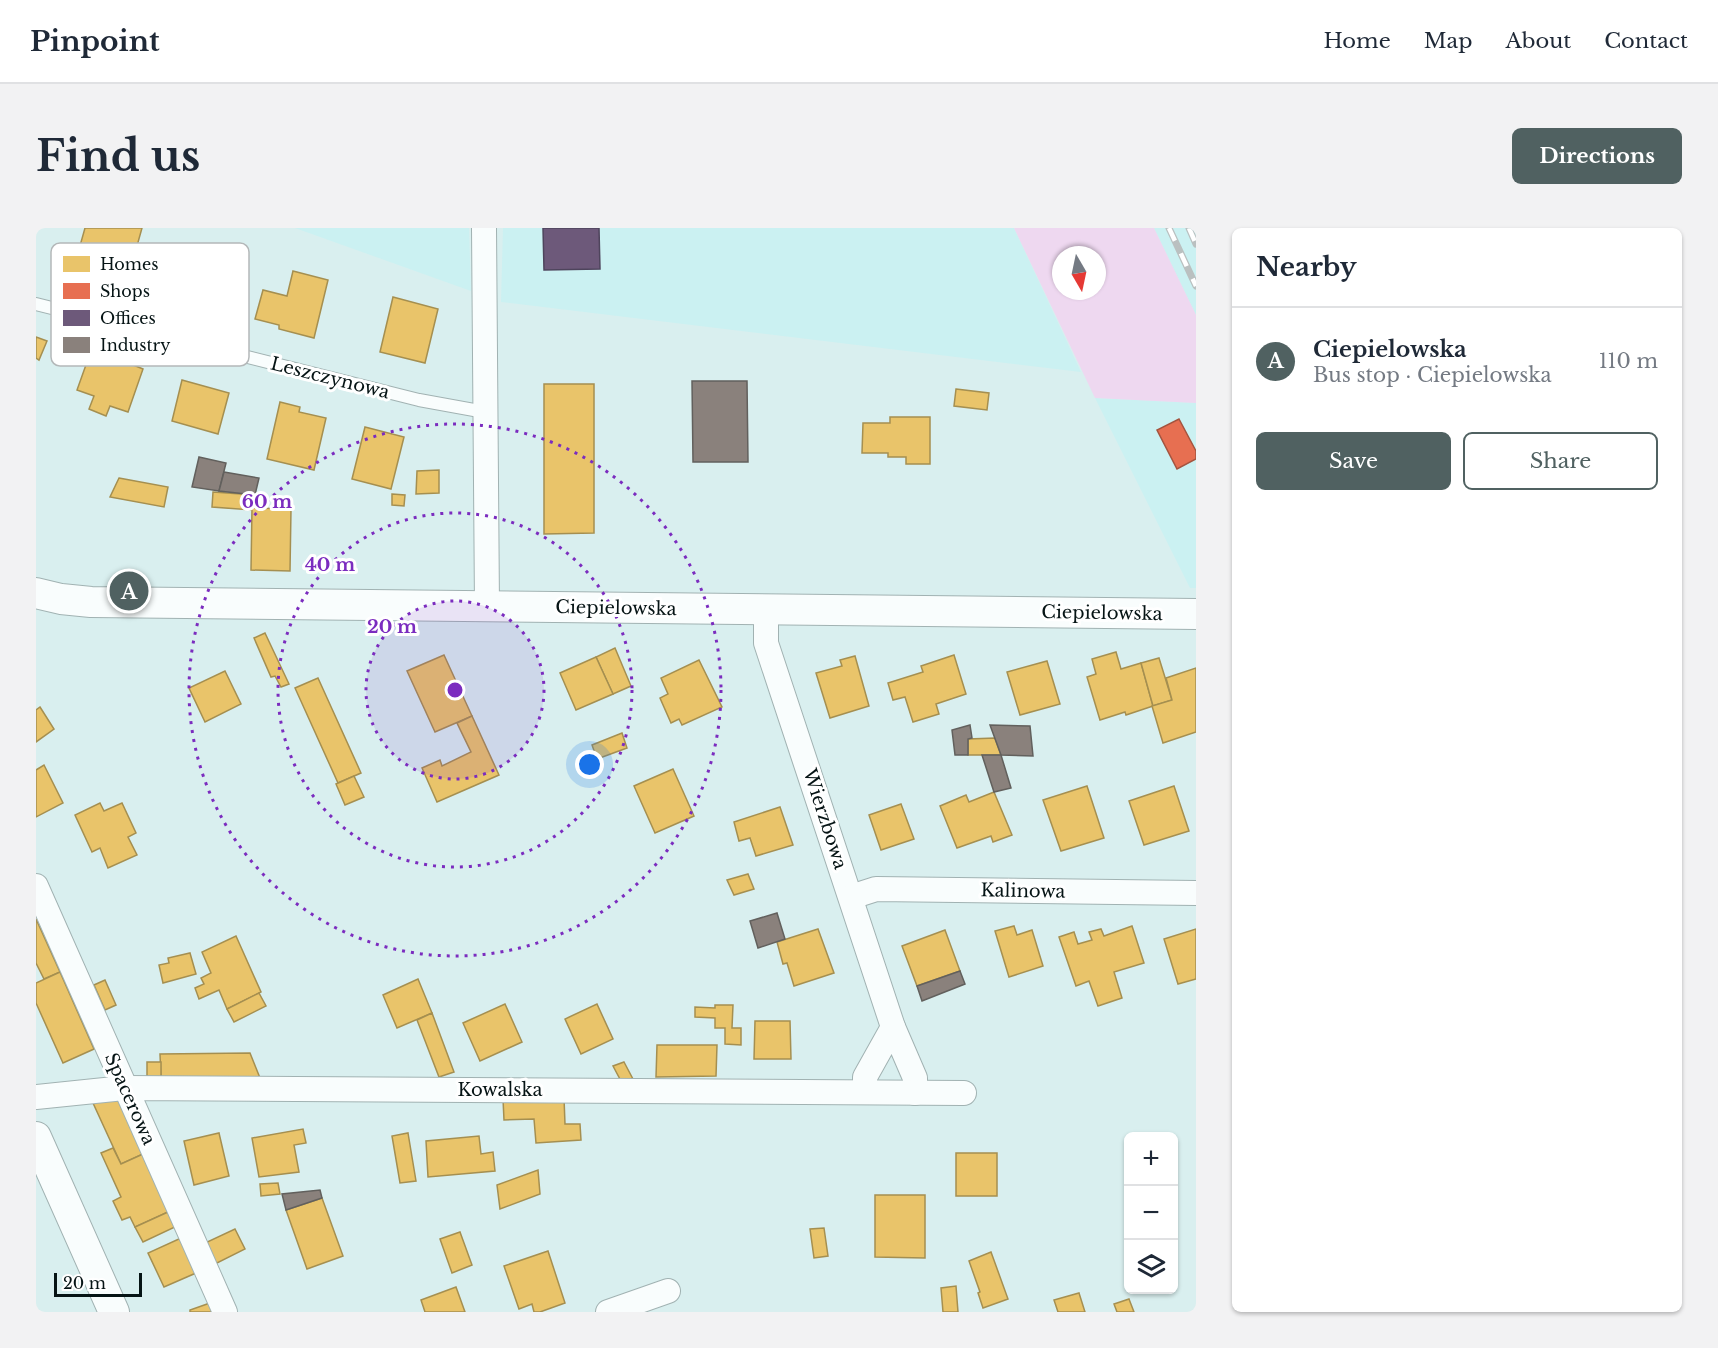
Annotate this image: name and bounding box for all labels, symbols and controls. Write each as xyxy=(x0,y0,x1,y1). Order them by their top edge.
text: Pinpoint xyxy=(30,24,160,59)
text: Home xyxy=(1324,28,1391,54)
text: Map xyxy=(1424,28,1472,54)
text: About xyxy=(1505,28,1571,54)
text: Contact xyxy=(1604,28,1688,54)
button: Directions xyxy=(1512,128,1682,184)
text: Find us xyxy=(36,130,200,182)
legend xyxy=(51,243,249,366)
north arrow xyxy=(1052,246,1106,300)
text: Nearby xyxy=(1256,251,1357,283)
text: Homes xyxy=(100,254,158,274)
text: Shops xyxy=(100,281,150,301)
text: Offices xyxy=(100,308,156,328)
text: Industry xyxy=(100,335,171,355)
text: Ciepielowska xyxy=(1313,336,1467,363)
text: A xyxy=(1267,349,1284,373)
text: 110 m xyxy=(1599,349,1658,373)
street label: Leszczynowa xyxy=(268,353,392,403)
text: Bus stop · Ciepielowska xyxy=(1313,363,1552,387)
button: Save xyxy=(1256,432,1451,490)
button: Share xyxy=(1463,432,1658,490)
text: 60 m xyxy=(242,491,292,513)
text: 40 m xyxy=(305,554,355,576)
pin: A xyxy=(110,568,148,614)
street label: Ciepielowska xyxy=(555,596,677,620)
street label: Ciepielowska xyxy=(1041,601,1163,625)
text: 20 m xyxy=(367,616,417,638)
centre of rings xyxy=(445,680,465,700)
your location xyxy=(575,750,604,779)
street label: Wierzbowa xyxy=(798,765,852,872)
street label: Kalinowa xyxy=(980,879,1066,903)
street label: Spacerowa xyxy=(100,1049,160,1149)
street label: Kowalska xyxy=(457,1079,543,1101)
map controls xyxy=(1124,1132,1178,1294)
button: + xyxy=(1124,1132,1178,1186)
button: − xyxy=(1124,1186,1178,1240)
button: layers xyxy=(1124,1240,1178,1294)
scale bar xyxy=(54,1270,142,1298)
text: 20 m xyxy=(63,1273,106,1293)

